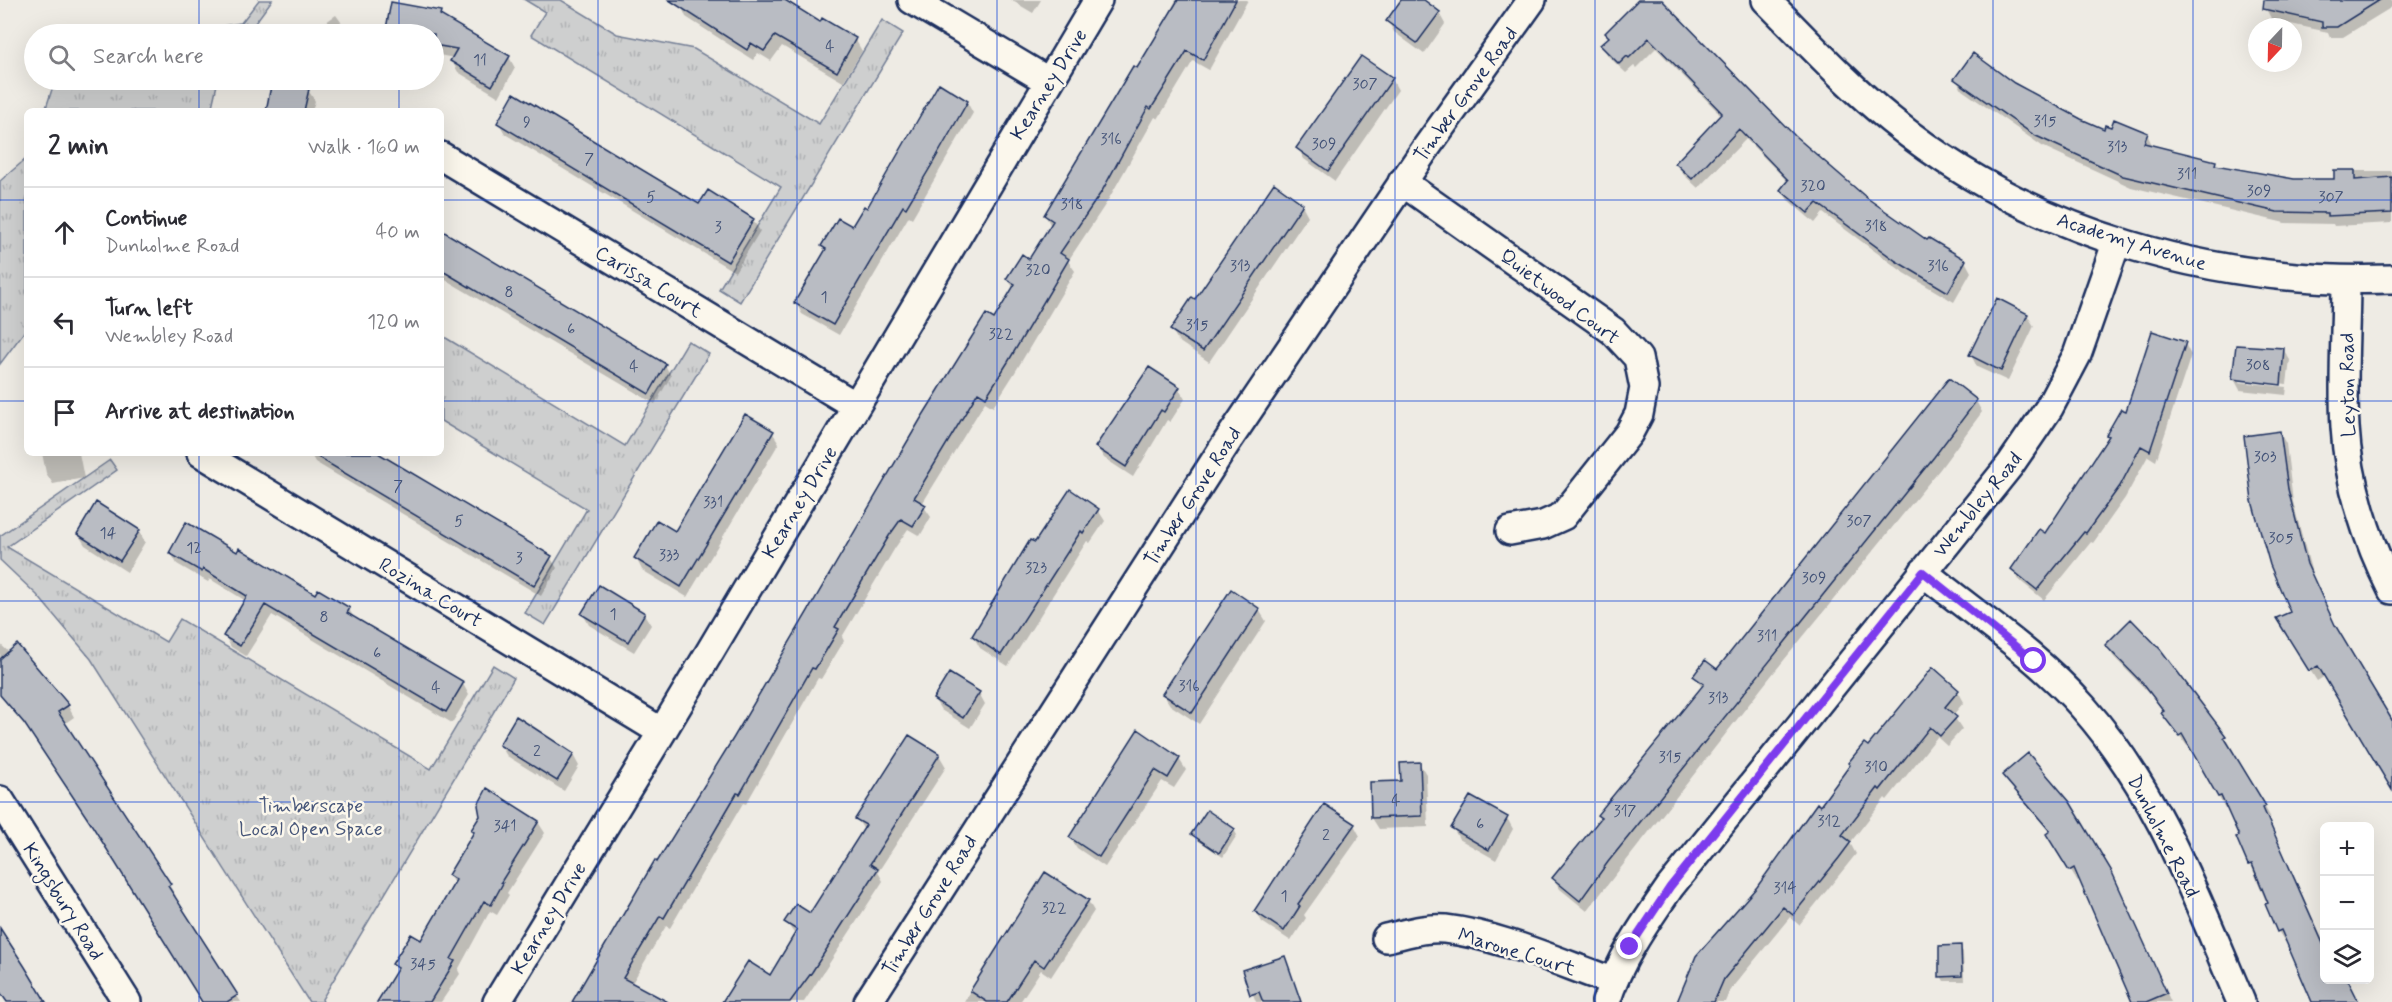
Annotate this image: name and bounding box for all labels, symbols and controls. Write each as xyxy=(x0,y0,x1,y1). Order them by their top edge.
north arrow xyxy=(2248,18,2302,72)
street label: Timber Grove Road xyxy=(1408,22,1525,168)
search box xyxy=(24,24,444,90)
street label: Kearney Drive xyxy=(1004,24,1094,146)
house number: 4 xyxy=(825,36,835,57)
icon: search xyxy=(45,41,78,74)
text: Search here xyxy=(93,43,204,71)
house number: 11 xyxy=(473,50,487,71)
house number: 307 xyxy=(1352,74,1378,95)
house number: 315 xyxy=(2033,111,2057,132)
house number: 9 xyxy=(523,112,531,133)
house number: 316 xyxy=(1100,129,1122,150)
text: 2 min xyxy=(48,130,109,164)
text: Walk · 160 m xyxy=(308,134,420,161)
house number: 309 xyxy=(1312,134,1336,155)
house number: 313 xyxy=(2107,137,2128,158)
house number: 7 xyxy=(584,149,594,170)
house number: 311 xyxy=(2177,164,2197,185)
house number: 320 xyxy=(1800,176,1826,197)
house number: 309 xyxy=(2247,181,2271,202)
house number: 5 xyxy=(646,187,656,208)
house number: 307 xyxy=(2318,187,2344,208)
house number: 318 xyxy=(1061,194,1083,215)
text: Continue xyxy=(105,205,187,233)
street label: Academy Avenue xyxy=(2053,207,2210,278)
icon: ahead xyxy=(48,216,81,249)
house number: 318 xyxy=(1865,216,1887,237)
house number: 3 xyxy=(714,217,722,238)
text: 40 m xyxy=(376,219,420,246)
text: Dunholme Road xyxy=(105,233,239,260)
street label: Carissa Court xyxy=(590,240,707,325)
street label: Quietwood Court xyxy=(1494,243,1625,351)
house number: 313 xyxy=(1230,256,1251,277)
house number: 316 xyxy=(1927,256,1949,277)
house number: 320 xyxy=(1025,260,1051,281)
house number: 8 xyxy=(504,282,514,303)
house number: 1 xyxy=(820,287,828,308)
text: Turn left xyxy=(105,295,193,323)
icon: left xyxy=(48,306,81,339)
text: 120 m xyxy=(367,309,420,336)
house number: 315 xyxy=(1185,315,1209,336)
house number: 6 xyxy=(567,319,575,340)
text: Wembley Road xyxy=(105,323,233,350)
house number: 322 xyxy=(988,324,1014,345)
street label: Leyton Road xyxy=(2334,333,2363,437)
house number: 308 xyxy=(2245,355,2271,376)
house number: 4 xyxy=(629,356,639,377)
icon: arrive xyxy=(48,396,81,429)
text: Arrive at destination xyxy=(105,398,295,426)
street label: Timber Grove Road xyxy=(1138,422,1248,572)
street label: Kearney Drive xyxy=(756,442,844,564)
street label: Wembley Road xyxy=(1927,447,2029,563)
house number: 303 xyxy=(2254,447,2277,468)
house number: 7 xyxy=(393,476,403,497)
house number: 331 xyxy=(703,492,723,513)
house number: 5 xyxy=(454,511,464,532)
house number: 307 xyxy=(1846,511,1872,532)
house number: 14 xyxy=(100,523,117,544)
house number: 305 xyxy=(2268,528,2294,549)
house number: 12 xyxy=(186,538,202,559)
house number: 333 xyxy=(659,545,680,566)
house number: 3 xyxy=(515,548,523,569)
street label: Rozina Court xyxy=(373,552,487,635)
house number: 323 xyxy=(1025,558,1048,579)
house number: 309 xyxy=(1802,568,1826,589)
house number: 1 xyxy=(609,604,617,625)
house number: 8 xyxy=(319,607,329,628)
house number: 311 xyxy=(1757,626,1777,647)
house number: 6 xyxy=(373,643,381,664)
route start xyxy=(2020,647,2046,673)
house number: 316 xyxy=(1178,676,1200,697)
house number: 4 xyxy=(431,677,441,698)
house number: 313 xyxy=(1708,688,1729,709)
house number: 2 xyxy=(533,741,541,762)
house number: 315 xyxy=(1658,747,1682,768)
house number: 310 xyxy=(1864,757,1888,778)
street label: Dunholme Road xyxy=(2120,771,2205,903)
house number: 4 xyxy=(1391,790,1401,811)
park label: Timberscape Local Open Space xyxy=(239,793,383,843)
house number: 317 xyxy=(1613,801,1637,822)
house number: 312 xyxy=(1817,811,1841,832)
house number: 6 xyxy=(1476,814,1484,835)
house number: 341 xyxy=(493,816,517,837)
map controls xyxy=(2320,822,2374,984)
button: + xyxy=(2320,822,2374,876)
house number: 2 xyxy=(1322,825,1330,846)
street label: Timber Grove Road xyxy=(876,830,984,981)
street label: Kingsbury Road xyxy=(15,838,110,966)
street label: Kearney Drive xyxy=(505,858,593,980)
button: − xyxy=(2320,876,2374,930)
house number: 314 xyxy=(1773,878,1797,899)
house number: 1 xyxy=(1280,886,1288,907)
house number: 322 xyxy=(1041,898,1067,919)
street label: Marone Court xyxy=(1454,922,1579,983)
button: layers xyxy=(2320,930,2374,984)
route end xyxy=(1616,933,1642,959)
house number: 345 xyxy=(410,954,436,975)

